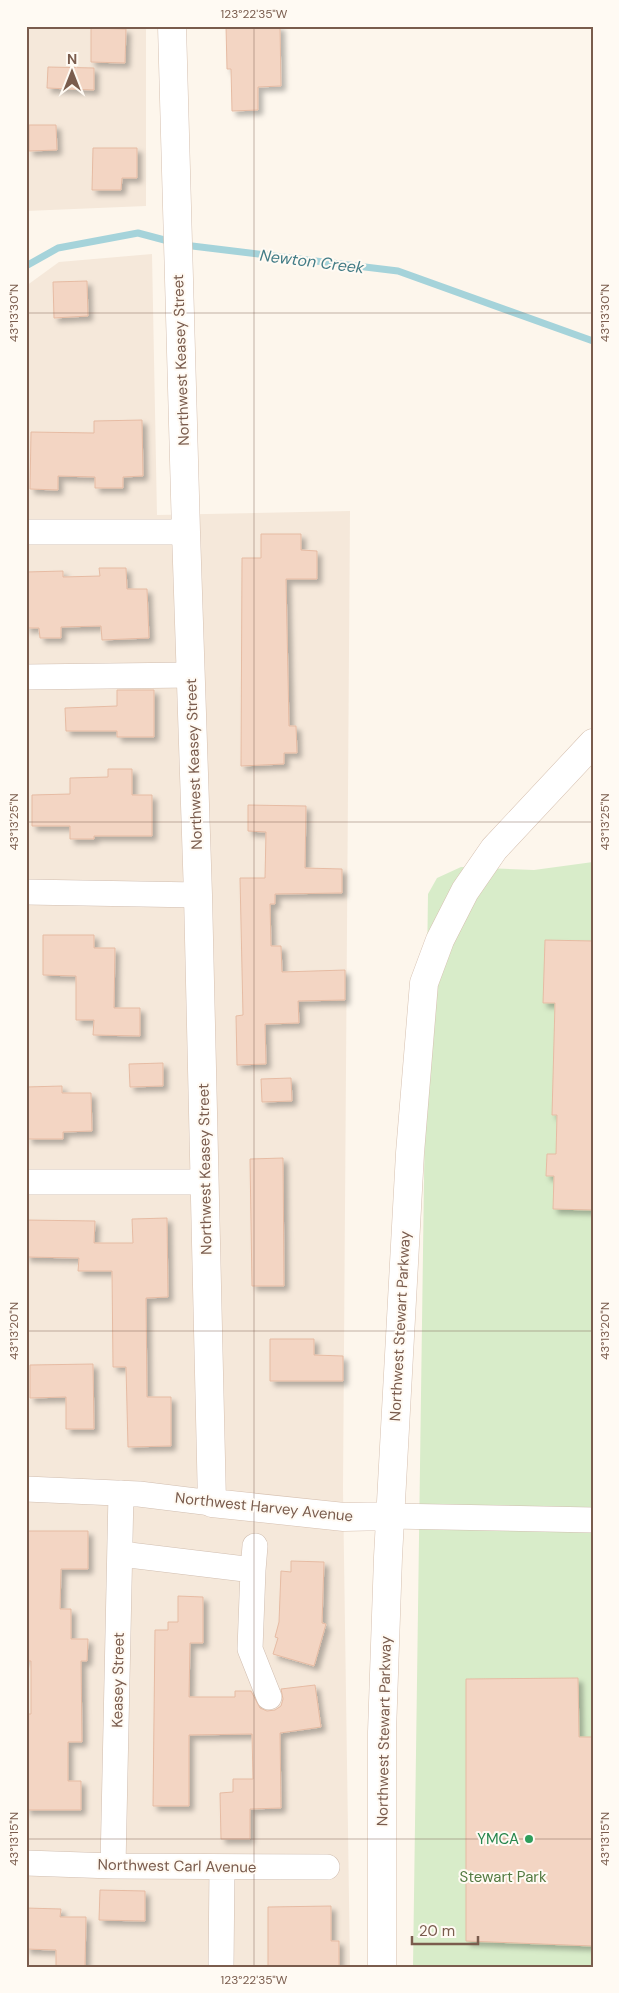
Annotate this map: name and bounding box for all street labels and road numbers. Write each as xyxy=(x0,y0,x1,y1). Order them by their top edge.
street label: Northwest Keasey Street xyxy=(168,274,194,446)
street label: Northwest Keasey Street xyxy=(181,678,207,850)
street label: Northwest Keasey Street xyxy=(194,1083,216,1255)
street label: Northwest Stewart Parkway xyxy=(385,1230,415,1422)
street label: Northwest Harvey Avenue xyxy=(174,1488,354,1526)
street label: Keasey Street xyxy=(107,1632,129,1728)
street label: Northwest Stewart Parkway xyxy=(372,1635,396,1826)
street label: Northwest Carl Avenue xyxy=(97,1855,257,1877)

